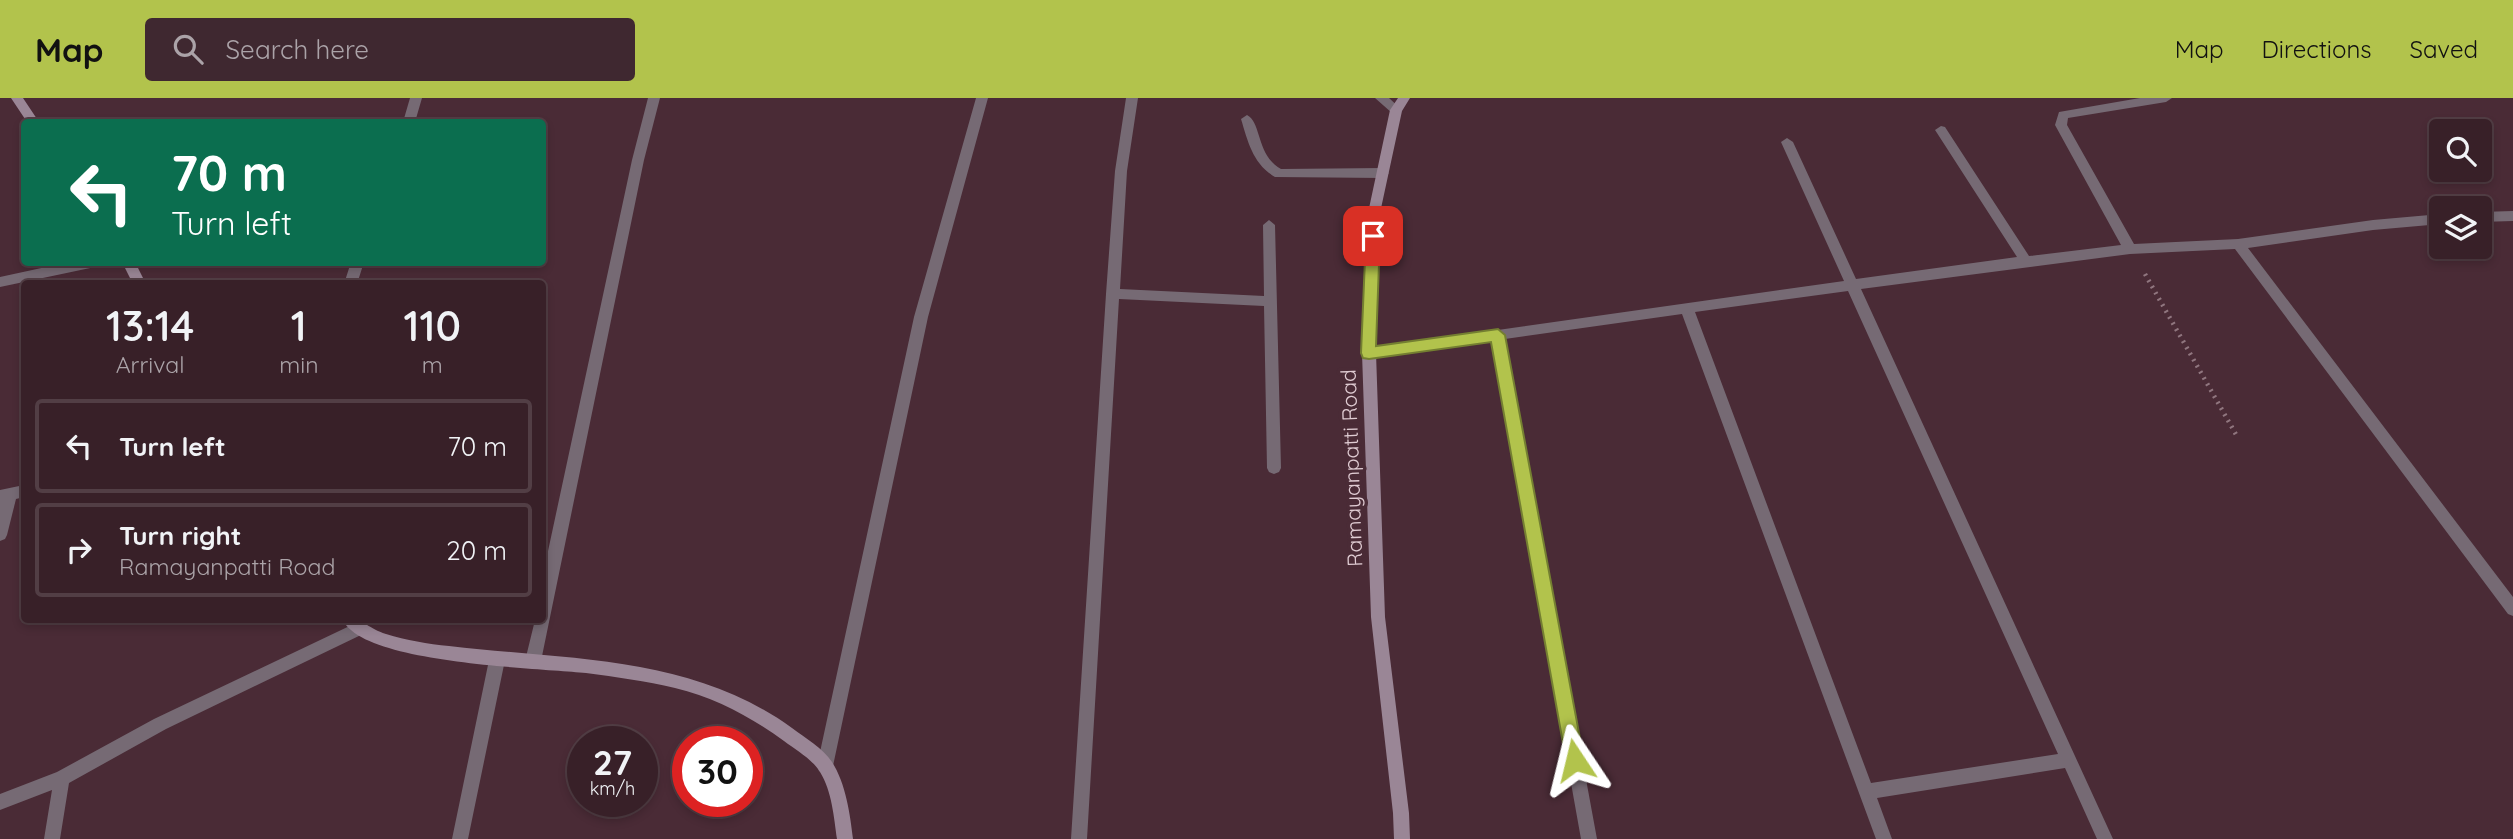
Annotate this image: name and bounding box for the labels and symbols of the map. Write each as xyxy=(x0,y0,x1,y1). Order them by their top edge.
pin xyxy=(1343,206,1403,266)
street label: Ramayanpatti Road xyxy=(1335,369,1367,567)
position arrow xyxy=(1538,723,1612,797)
speed limit sign: 30 xyxy=(672,726,763,817)

